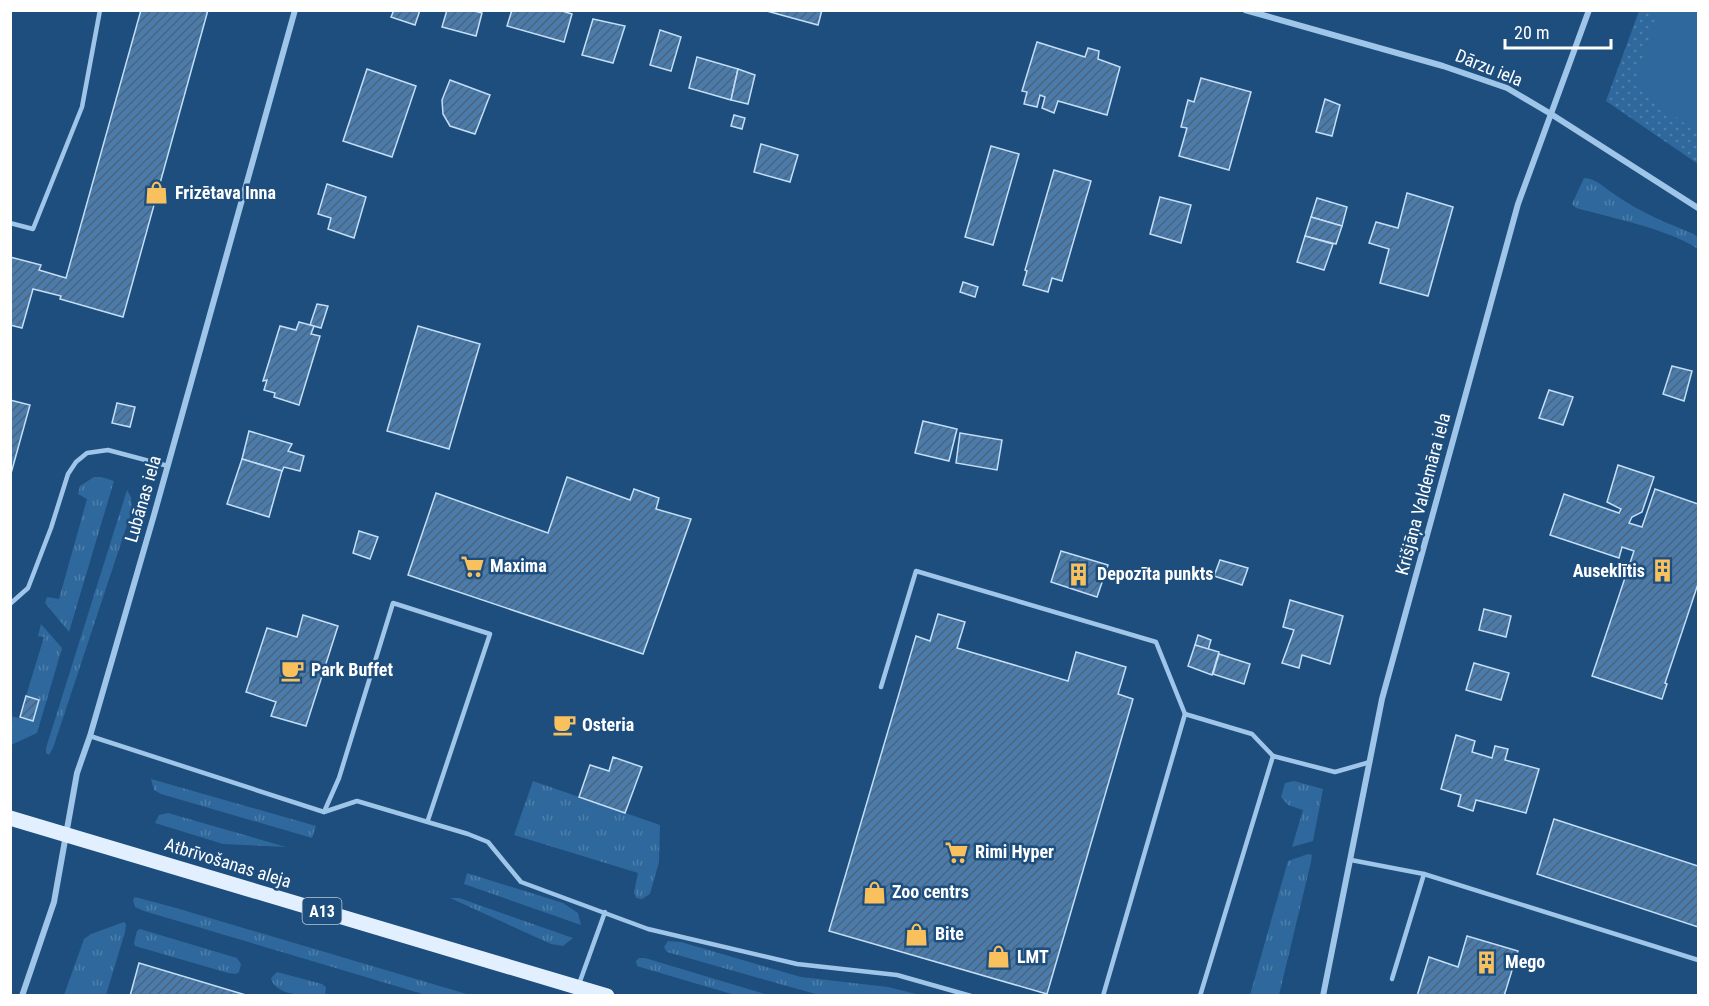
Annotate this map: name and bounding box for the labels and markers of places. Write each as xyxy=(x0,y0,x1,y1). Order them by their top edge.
shop icon: Frizētava Inna xyxy=(144,180,170,206)
place label: Frizētava Inna xyxy=(175,182,276,203)
supermarket icon: Maxima xyxy=(459,553,485,579)
place label: Maxima xyxy=(490,555,547,576)
building icon: Auseklītis xyxy=(1650,558,1676,584)
place label: Auseklītis xyxy=(1573,560,1645,581)
building icon: Depozīta punkts xyxy=(1066,561,1092,587)
place label: Depozīta punkts xyxy=(1097,563,1213,584)
cafe icon: Park Buffet xyxy=(280,657,306,683)
place label: Park Buffet xyxy=(311,659,393,680)
cafe icon: Osteria xyxy=(551,712,577,738)
place label: Osteria xyxy=(582,714,634,735)
supermarket icon: Rimi Hyper xyxy=(944,839,970,865)
place label: Rimi Hyper xyxy=(975,841,1054,862)
shop icon: Zoo centrs xyxy=(861,879,887,905)
place label: Zoo centrs xyxy=(892,881,969,902)
shop icon: Bite xyxy=(904,921,930,947)
place label: Bite xyxy=(935,923,964,944)
shop icon: LMT xyxy=(986,944,1012,970)
place label: LMT xyxy=(1017,946,1049,967)
building icon: Mego xyxy=(1474,949,1500,975)
place label: Mego xyxy=(1505,951,1545,972)

